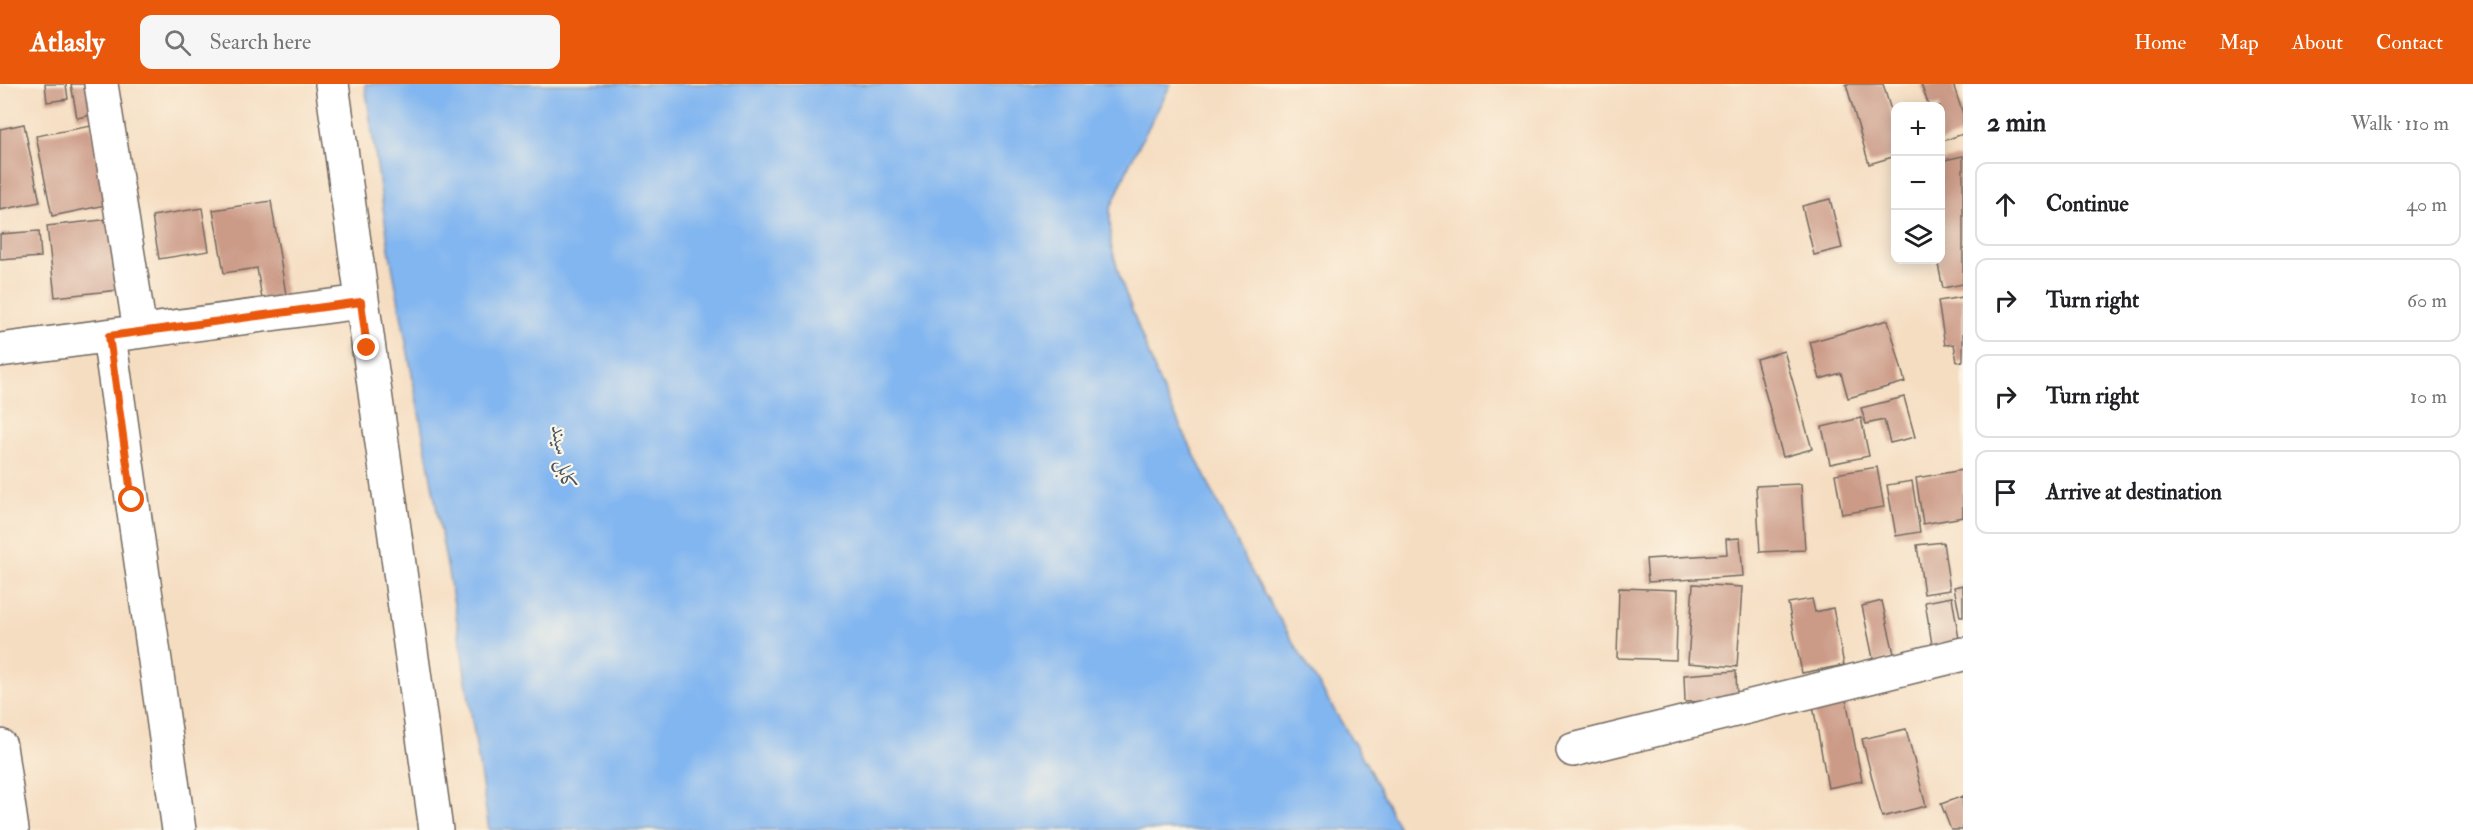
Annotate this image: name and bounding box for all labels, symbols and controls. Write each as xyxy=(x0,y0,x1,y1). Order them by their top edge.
search box xyxy=(140,15,560,69)
text: Atlasly xyxy=(30,25,104,60)
icon: search xyxy=(161,26,194,59)
text: Search here xyxy=(209,28,311,56)
text: Home xyxy=(2134,29,2186,56)
text: Map xyxy=(2219,29,2259,56)
text: About xyxy=(2292,29,2343,56)
text: Contact xyxy=(2376,29,2443,56)
map controls xyxy=(1891,102,1945,264)
button: + xyxy=(1891,102,1945,156)
text: 2 min xyxy=(1987,107,2046,139)
text: Walk · 110 m xyxy=(2351,111,2449,136)
button: − xyxy=(1891,156,1945,210)
icon: ahead xyxy=(1989,188,2022,221)
text: Continue xyxy=(2046,190,2129,218)
text: 40 m xyxy=(2406,192,2447,217)
button: layers xyxy=(1891,210,1945,264)
icon: right xyxy=(1989,284,2022,317)
text: Turn right xyxy=(2046,286,2139,314)
text: 60 m xyxy=(2407,288,2447,313)
route end xyxy=(353,334,379,360)
icon: right xyxy=(1989,380,2022,413)
text: Turn right xyxy=(2046,382,2139,410)
text: 10 m xyxy=(2410,384,2447,409)
water label: کابل سيند xyxy=(543,423,582,494)
icon: arrive xyxy=(1989,476,2022,509)
text: Arrive at destination xyxy=(2046,478,2222,506)
route start xyxy=(118,486,144,512)

